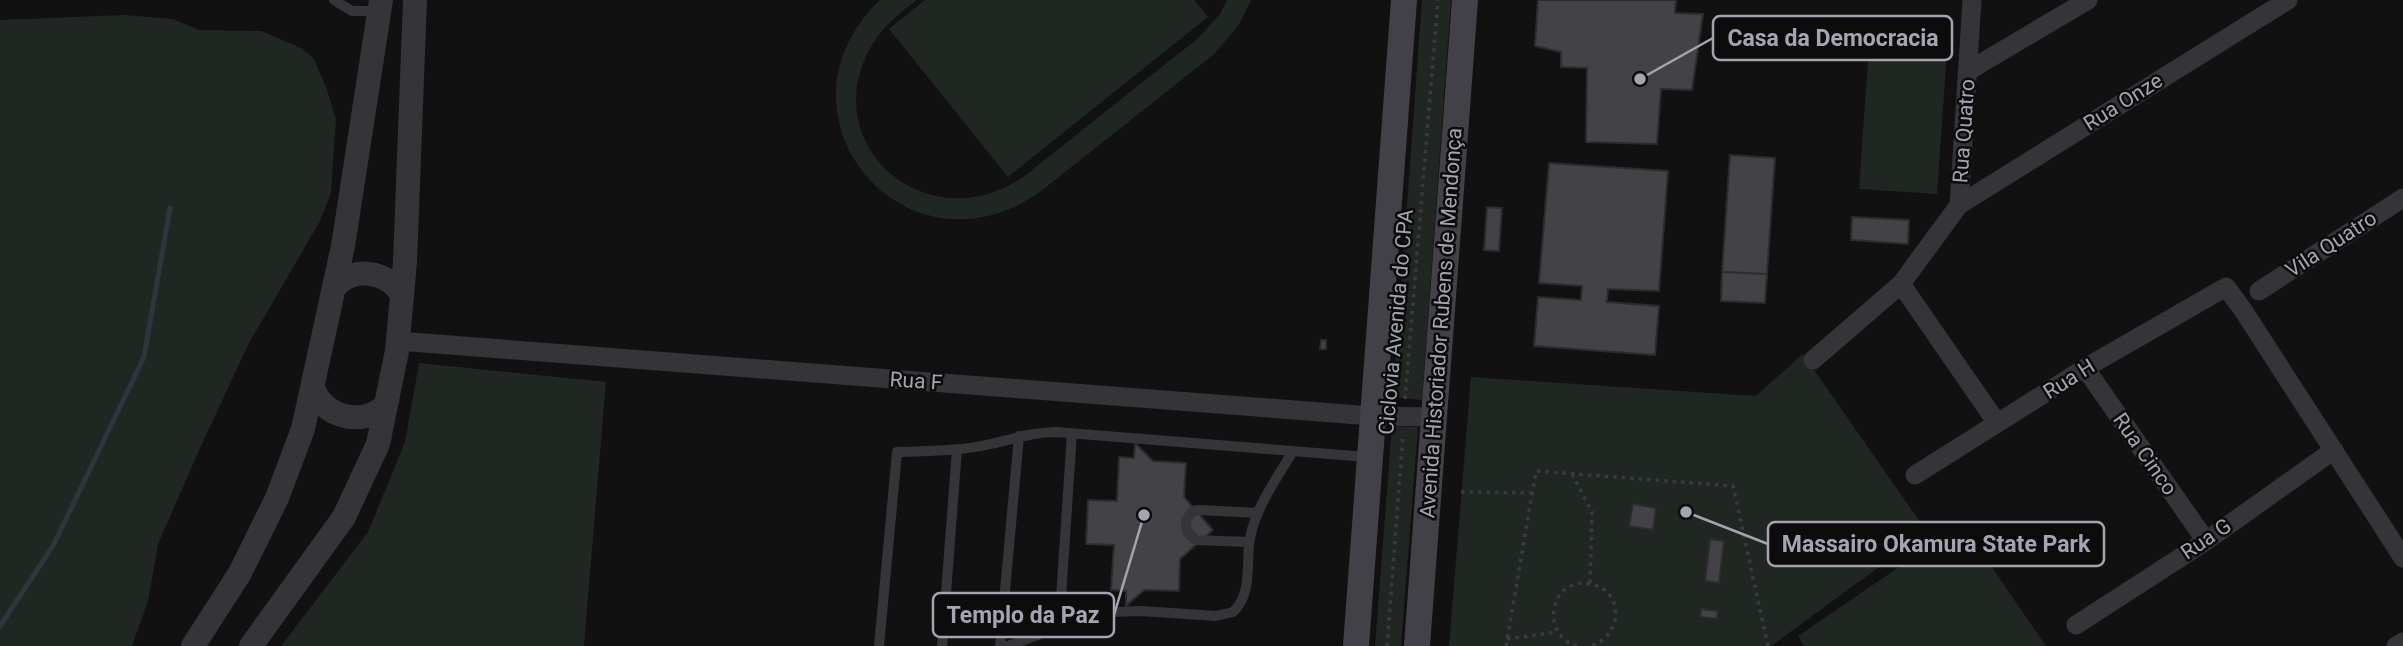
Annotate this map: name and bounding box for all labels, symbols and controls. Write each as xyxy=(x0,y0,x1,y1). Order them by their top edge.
callout: Casa da Democracia xyxy=(1713,16,1952,60)
text: Casa da Democracia xyxy=(1727,25,1939,52)
street label: Rua Onze xyxy=(2079,68,2167,136)
street label: Rua Quatro xyxy=(1948,78,1980,184)
street label: Avenida Historiador Rubens de Mendonça xyxy=(1415,127,1467,519)
street label: Vila Quatro xyxy=(2281,206,2381,282)
street label: Ciclovia Avenida do CPA xyxy=(1374,208,1418,436)
street label: Rua H xyxy=(2039,354,2099,404)
street label: Rua F xyxy=(889,367,943,395)
street label: Rua Cinco xyxy=(2108,408,2182,500)
street label: Rua G xyxy=(2176,514,2236,564)
callout: Massairo Okamura State Park xyxy=(1768,522,2104,566)
text: Massairo Okamura State Park xyxy=(1782,531,2091,558)
callout: Templo da Paz xyxy=(933,593,1114,637)
text: Templo da Paz xyxy=(947,602,1099,629)

